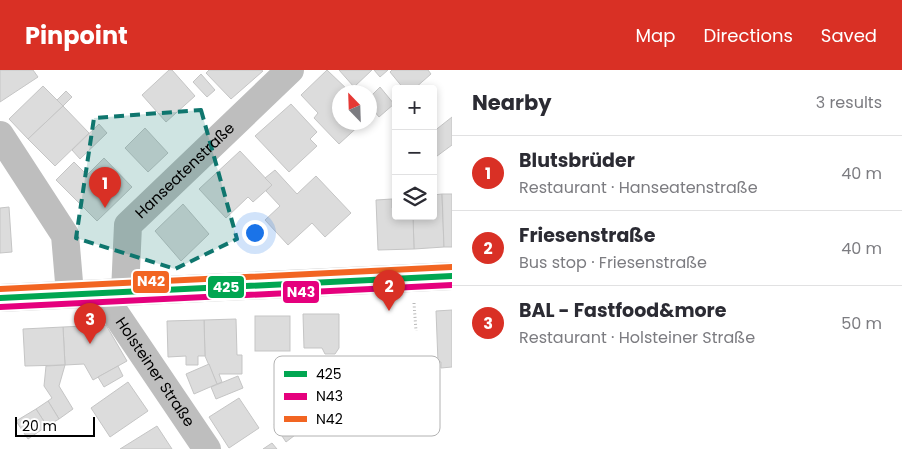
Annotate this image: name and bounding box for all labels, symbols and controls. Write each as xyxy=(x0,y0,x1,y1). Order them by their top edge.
text: Pinpoint xyxy=(25,19,128,52)
text: Map xyxy=(636,23,675,48)
text: Directions xyxy=(703,23,793,48)
text: Saved xyxy=(821,23,877,48)
north arrow xyxy=(332,85,377,130)
map controls xyxy=(392,85,437,220)
button: + xyxy=(392,85,437,130)
text: Nearby xyxy=(472,88,552,117)
text: 3 results xyxy=(816,91,882,114)
street label: Hanseatenstraße xyxy=(130,117,239,223)
button: − xyxy=(392,130,437,175)
text: Blutsbrüder xyxy=(519,147,635,174)
text: 1 xyxy=(485,162,491,185)
text: 40 m xyxy=(841,162,882,185)
pin: 1 xyxy=(89,167,121,208)
button: layers xyxy=(392,175,437,220)
text: Restaurant · Hanseatenstraße xyxy=(519,176,758,199)
your location xyxy=(242,220,268,246)
text: Friesenstraße xyxy=(519,222,655,249)
text: 2 xyxy=(483,237,493,260)
text: 40 m xyxy=(841,237,882,260)
text: Bus stop · Friesenstraße xyxy=(519,251,707,274)
line badge: N42 xyxy=(132,270,170,294)
pin: 2 xyxy=(373,270,405,311)
text: N42 xyxy=(137,271,165,291)
line badge: 425 xyxy=(207,275,245,299)
text: 425 xyxy=(213,277,239,297)
line badge: N43 xyxy=(282,280,320,304)
text: N43 xyxy=(287,282,315,302)
text: BAL - Fastfood&more xyxy=(519,297,726,324)
pin: 3 xyxy=(74,303,106,344)
text: 3 xyxy=(483,312,493,335)
text: 50 m xyxy=(841,312,882,335)
street label: Holsteiner Straße xyxy=(111,313,200,431)
text: Restaurant · Holsteiner Straße xyxy=(519,326,755,349)
legend xyxy=(274,356,440,436)
text: 425 xyxy=(316,364,342,384)
text: N43 xyxy=(316,386,343,406)
text: N42 xyxy=(316,409,343,429)
scale bar xyxy=(15,414,95,437)
text: 20 m xyxy=(22,416,57,436)

